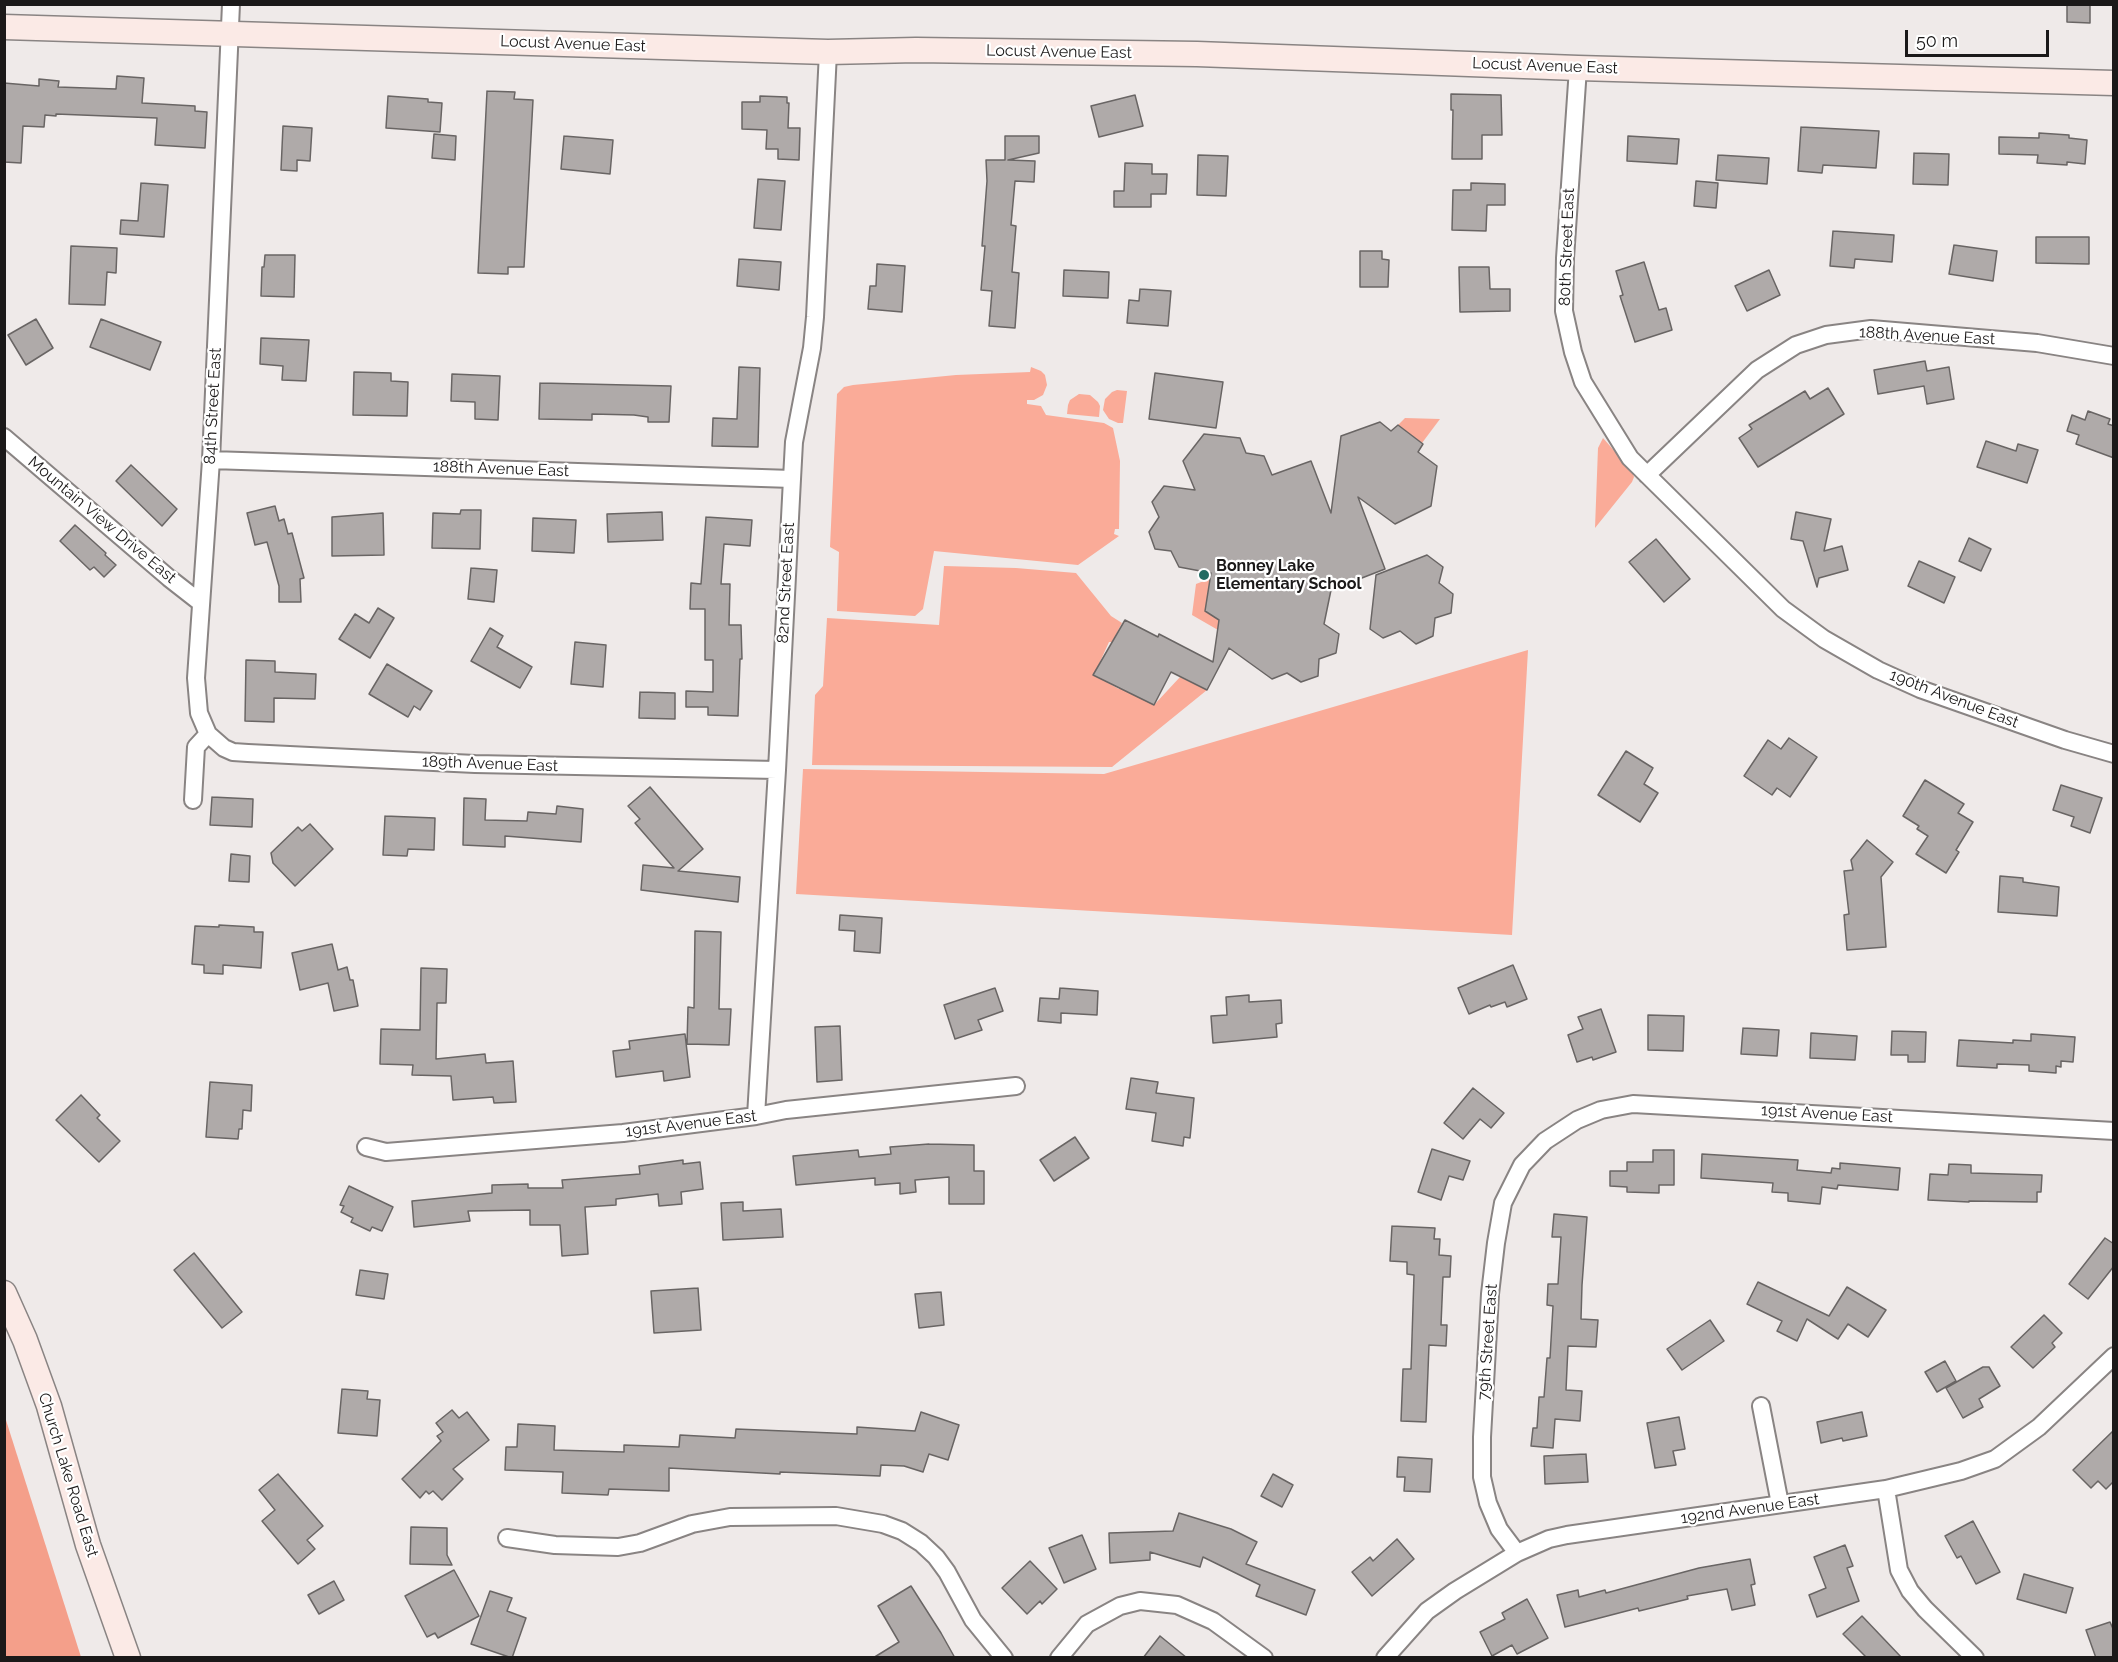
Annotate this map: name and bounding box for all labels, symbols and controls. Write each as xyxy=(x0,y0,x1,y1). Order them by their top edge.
scale bar xyxy=(1908,18,2052,56)
text: 50 m xyxy=(1916,30,1958,51)
street label: Locust Avenue East xyxy=(500,32,646,56)
street label: Locust Avenue East xyxy=(986,41,1132,63)
street label: Locust Avenue East xyxy=(1472,54,1618,78)
street label: 80th Street East xyxy=(1555,188,1579,306)
street label: 188th Avenue East xyxy=(1858,323,1996,349)
street label: 84th Street East xyxy=(200,347,226,465)
street label: Mountain View Drive East xyxy=(24,452,180,588)
street label: 188th Avenue East xyxy=(433,457,569,481)
street label: 82nd Street East xyxy=(773,522,799,644)
place label: Bonney Lake Elementary School xyxy=(1216,556,1361,594)
marker: Bonney Lake Elementary School xyxy=(1197,568,1211,582)
street label: 190th Avenue East xyxy=(1887,666,2021,732)
street label: 189th Avenue East xyxy=(422,752,558,776)
street label: 191st Avenue East xyxy=(1761,1101,1893,1127)
street label: 191st Avenue East xyxy=(624,1106,758,1142)
street label: 79th Street East xyxy=(1474,1283,1502,1401)
street label: Church Lake Road East xyxy=(34,1390,102,1560)
street label: 192nd Avenue East xyxy=(1680,1490,1820,1528)

